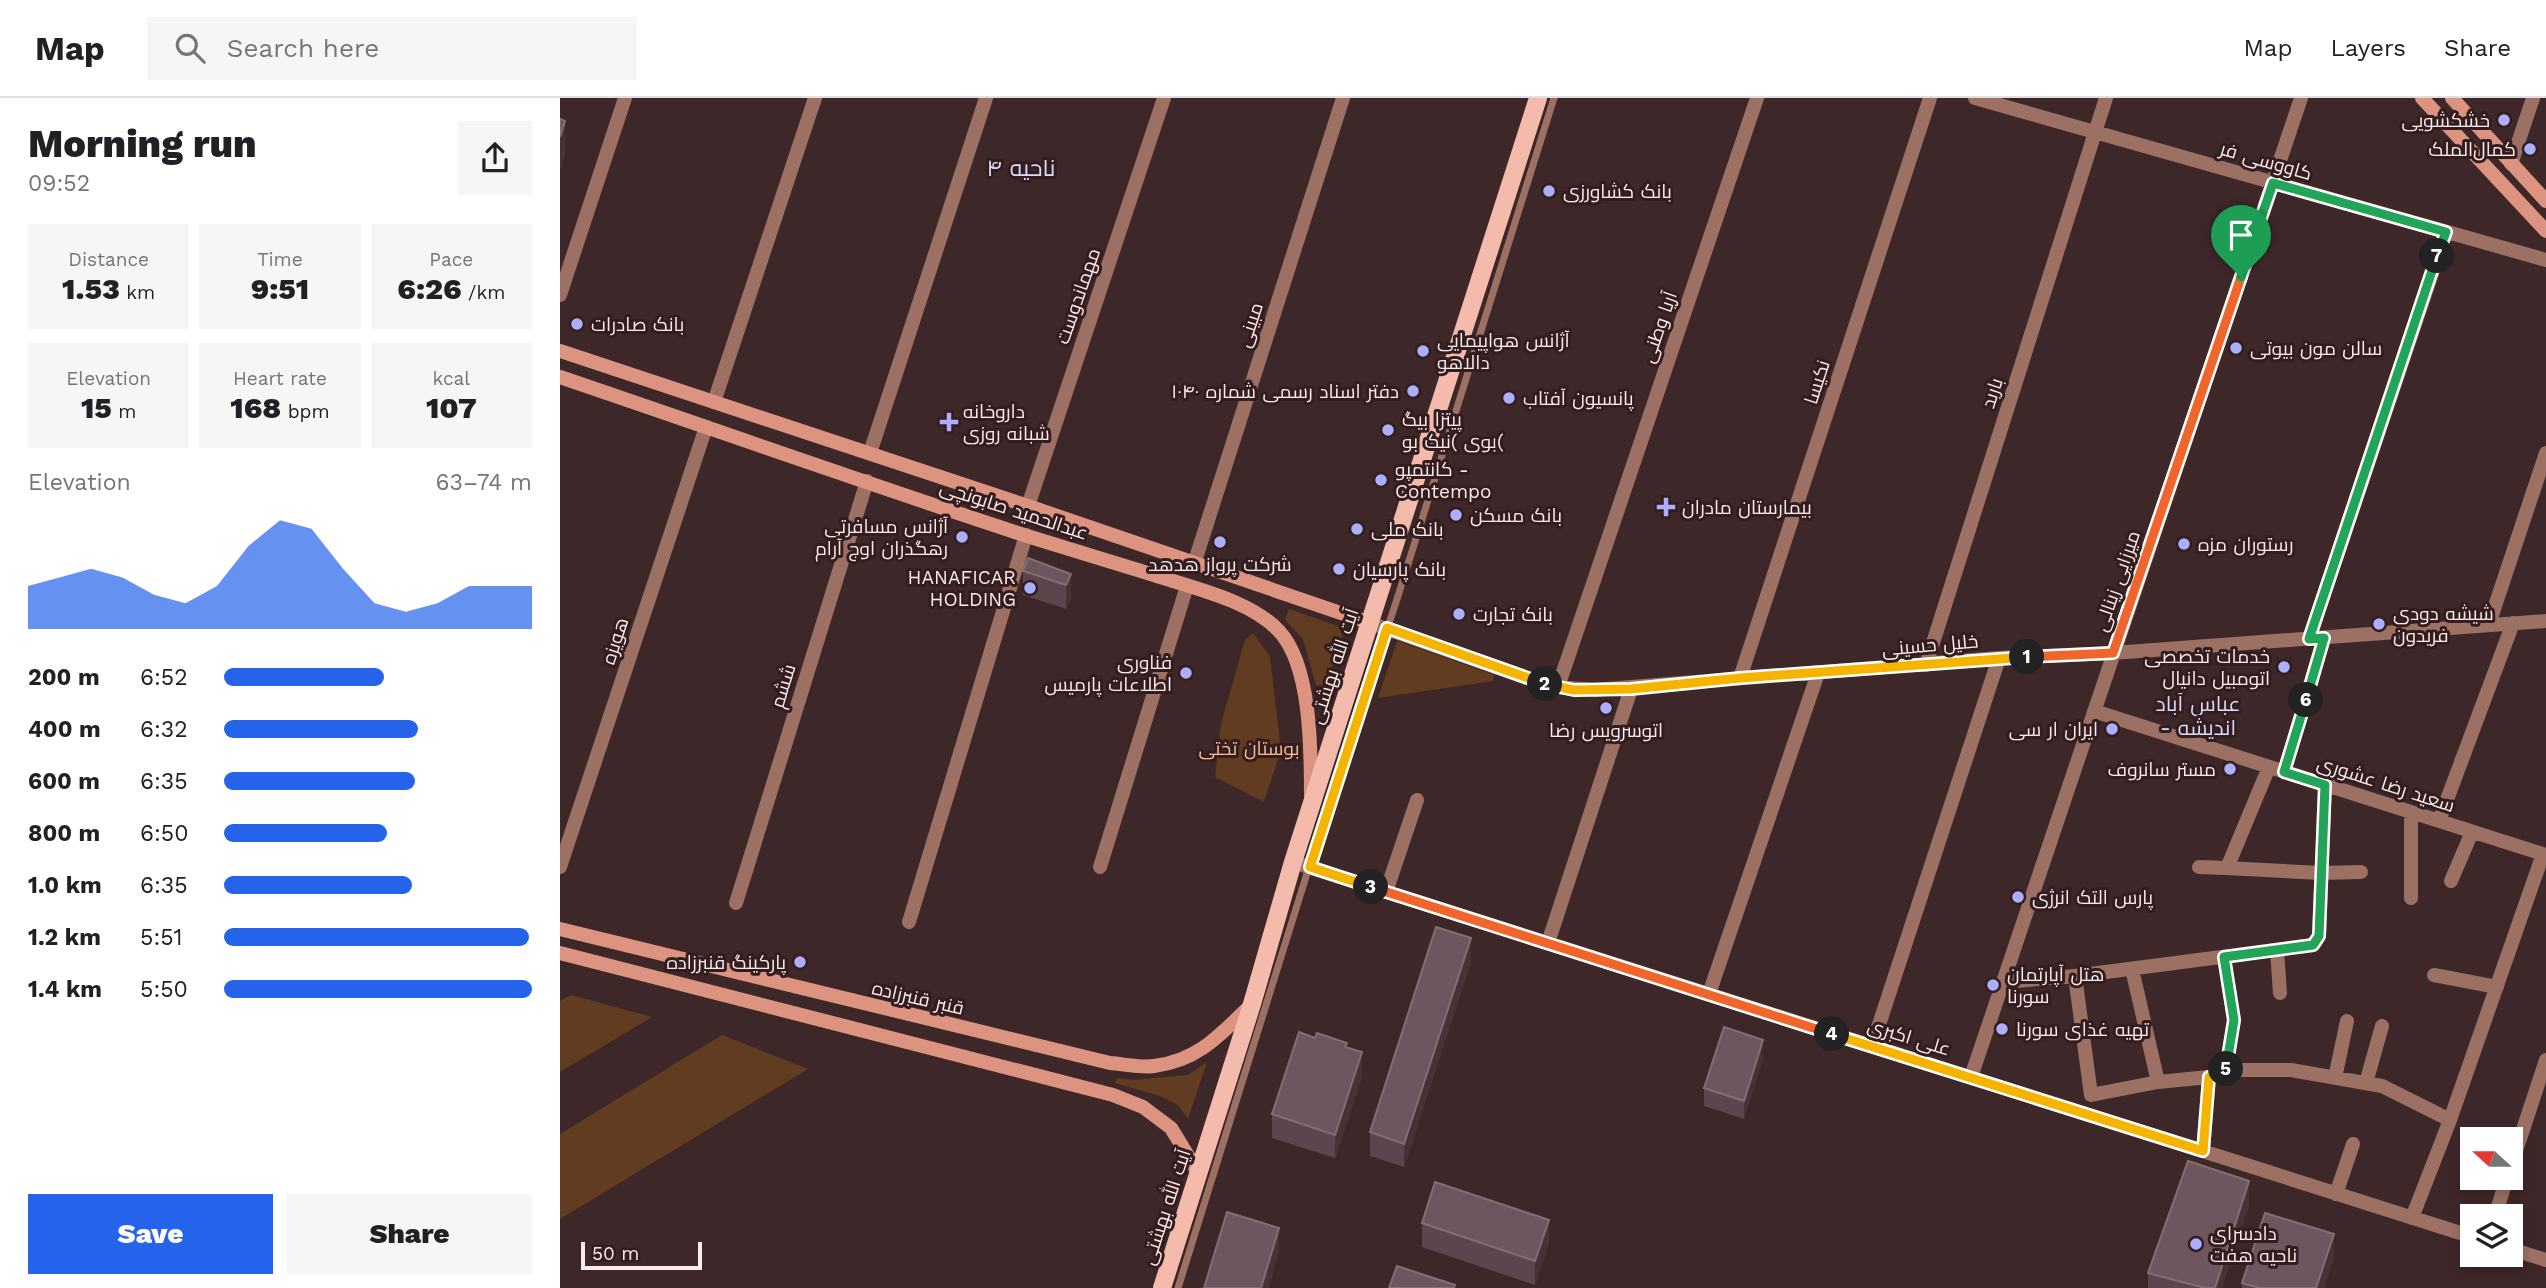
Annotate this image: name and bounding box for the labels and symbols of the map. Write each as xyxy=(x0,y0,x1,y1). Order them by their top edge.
place label: خشکشویی xyxy=(2401,109,2490,132)
marker: خشکشویی xyxy=(2496,112,2512,128)
street label: کاووسی فر xyxy=(2216,137,2315,185)
place label: کمال‌الملک xyxy=(2429,138,2516,161)
marker: کمال‌الملک xyxy=(2522,141,2538,157)
district label: ناحیه ۴ xyxy=(987,155,1055,182)
place label: بانک کشاورزی xyxy=(1563,180,1672,203)
marker: بانک کشاورزی xyxy=(1541,183,1557,199)
pin xyxy=(2211,205,2271,277)
pin: 7 xyxy=(2420,238,2455,274)
street label: مهماندوست xyxy=(1051,245,1105,347)
street label: آریا وطنی xyxy=(1636,288,1682,366)
street label: مبینی xyxy=(1232,300,1268,350)
place label: بانک صادرات xyxy=(591,313,684,336)
marker: بانک صادرات xyxy=(569,316,585,332)
place label: آژانس هواپیمایی دالاهو xyxy=(1437,329,1570,374)
place label: سالن مون بیوتی xyxy=(2250,337,2382,360)
marker: سالن مون بیوتی xyxy=(2228,340,2244,356)
marker: آژانس هواپیمایی دالاهو xyxy=(1415,343,1431,359)
street label: نکیسا xyxy=(1799,357,1835,407)
street label: باربد xyxy=(1976,375,2008,411)
place label: دفتر اسناد رسمی شماره ۱۰۴۰ xyxy=(1171,380,1399,403)
marker: دفتر اسناد رسمی شماره ۱۰۴۰ xyxy=(1405,383,1421,399)
place label: پانسیون آفتاب xyxy=(1523,387,1634,411)
marker: پانسیون آفتاب xyxy=(1501,390,1517,406)
place label: داروخانه شبانه روزی xyxy=(963,400,1050,445)
place label: پیتزا بیگ بوی )نیک بو( xyxy=(1402,408,1504,453)
marker: داروخانه شبانه روزی xyxy=(941,414,957,430)
marker: پیتزا بیگ بوی )نیک بو( xyxy=(1380,422,1396,438)
place label: کانتمپو - Contempo xyxy=(1395,458,1491,503)
marker: کانتمپو - Contempo xyxy=(1373,472,1389,488)
street label: عبدالحمید صابونچی xyxy=(937,475,1091,546)
place label: بیمارستان مادران xyxy=(1682,496,1812,519)
marker: بیمارستان مادران xyxy=(1656,497,1676,517)
place label: بانک مسکن xyxy=(1470,504,1562,527)
marker: بانک مسکن xyxy=(1448,507,1464,523)
place label: آژانس مسافرتی رهگذران اوج آرام xyxy=(815,515,948,562)
place label: بانک ملی xyxy=(1371,518,1444,541)
marker: بانک ملی xyxy=(1349,521,1365,537)
street label: میرزایی زینالی xyxy=(2089,528,2145,634)
marker: آژانس مسافرتی رهگذران اوج آرام xyxy=(954,529,970,545)
place label: رستوران مزه xyxy=(2198,533,2294,556)
marker: شرکت پرواز هدهد xyxy=(1212,534,1228,550)
marker: رستوران مزه xyxy=(2176,536,2192,552)
place label: شرکت پرواز هدهد xyxy=(1148,553,1292,577)
place label: بانک پارسیان xyxy=(1353,558,1446,582)
marker: بانک پارسیان xyxy=(1331,561,1347,577)
place label: HANAFICAR HOLDING xyxy=(908,566,1016,611)
marker: HANAFICAR HOLDING xyxy=(1022,580,1038,596)
place label: شیشه دودی فریدون xyxy=(2393,602,2494,647)
place label: بانک تجارت xyxy=(1473,603,1553,626)
street label: آیت الله بهشتی xyxy=(1304,605,1363,727)
marker: بانک تجارت xyxy=(1451,606,1467,622)
street label: هویزه xyxy=(597,615,633,667)
marker: شیشه دودی فریدون xyxy=(2371,616,2387,632)
street label: خلیل حسینی xyxy=(1881,629,1979,661)
pin: 1 xyxy=(2010,640,2044,674)
place label: خدمات تخصصی اتومبیل دانیال xyxy=(2144,645,2270,690)
place label: فناوری اطلاعات پارمیس xyxy=(1045,651,1172,697)
marker: خدمات تخصصی اتومبیل دانیال xyxy=(2276,659,2292,675)
street label: ششم xyxy=(765,661,802,711)
marker: فناوری اطلاعات پارمیس xyxy=(1178,665,1194,681)
pin: 2 xyxy=(1528,666,1562,702)
pin: 6 xyxy=(2288,682,2324,718)
district label: عباس آباد - اندیشه xyxy=(2156,691,2241,740)
marker: اتوسرویس رضا xyxy=(1598,700,1614,716)
place label: ایران ار سی xyxy=(2009,718,2098,741)
place label: اتوسرویس رضا xyxy=(1549,719,1663,742)
marker: ایران ار سی xyxy=(2104,721,2120,737)
park label: بوستان تختی xyxy=(1198,737,1300,760)
street label: سعید رضا عشوری xyxy=(2314,751,2458,817)
place label: مستر سانروف xyxy=(2108,758,2216,781)
marker: مستر سانروف xyxy=(2222,761,2238,777)
pin: 3 xyxy=(1354,870,1388,904)
place label: پارس التک انرژی xyxy=(2032,886,2153,910)
marker: پارس التک انرژی xyxy=(2010,889,2026,905)
place label: پارکینگ قنبرزاده xyxy=(666,951,786,975)
marker: پارکینگ قنبرزاده xyxy=(792,954,808,970)
place label: هتل آپارتمان سورنا xyxy=(2007,963,2104,1008)
street label: قنبر قنبرزاده xyxy=(870,976,966,1020)
marker: هتل آپارتمان سورنا xyxy=(1985,977,2001,993)
street label: علی‌ اکبری xyxy=(1865,1013,1953,1061)
pin: 4 xyxy=(1814,1016,1850,1052)
place label: تهیه غذای سورنا xyxy=(2016,1018,2149,1041)
marker: تهیه غذای سورنا xyxy=(1994,1021,2010,1037)
pin: 5 xyxy=(2208,1052,2244,1086)
north arrow xyxy=(2460,1127,2524,1190)
street label: آیت الله بهشتی xyxy=(1136,1146,1195,1268)
place label: دادسرای ناحیه هفت xyxy=(2210,1222,2297,1267)
marker: دادسرای ناحیه هفت xyxy=(2188,1236,2204,1252)
scale bar xyxy=(581,1239,702,1271)

